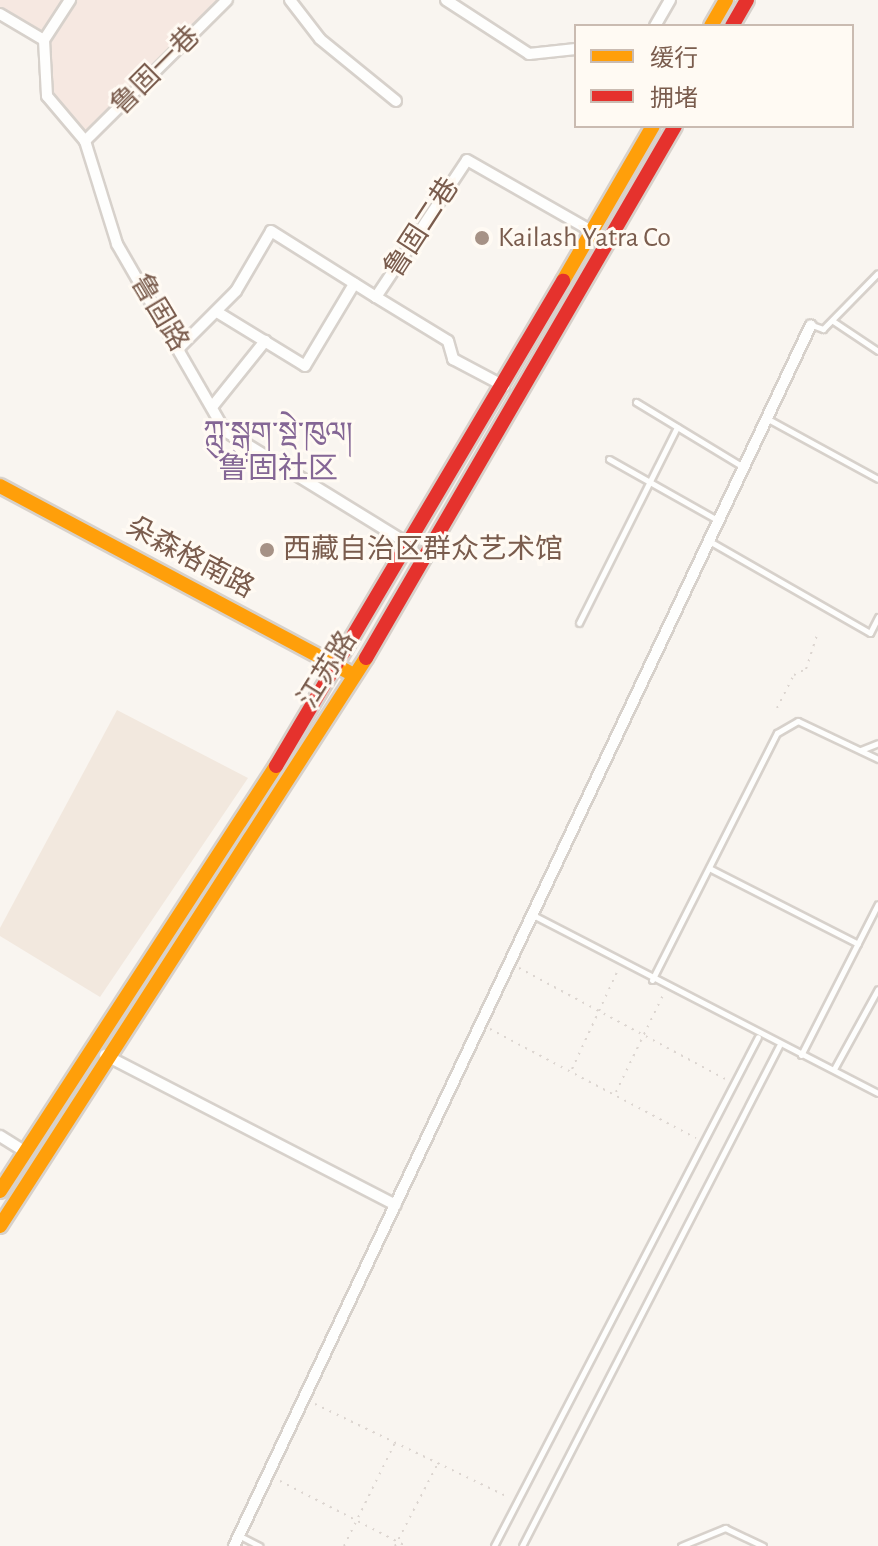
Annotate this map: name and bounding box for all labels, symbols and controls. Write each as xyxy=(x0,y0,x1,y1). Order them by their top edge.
street label: 鲁固一巷 xyxy=(105,20,207,122)
legend xyxy=(574,24,854,128)
text: 缓行 xyxy=(650,47,698,71)
text: 拥堵 xyxy=(650,87,698,111)
street label: 鲁固二巷 xyxy=(377,172,467,284)
place label: Kailash Yatra Co xyxy=(498,221,671,255)
marker: Kailash Yatra Co xyxy=(473,229,491,247)
street label: 鲁固路 xyxy=(123,268,195,358)
district label: ཀླུ་སྒུག་སྡེ་ཁུལ། 鲁固社区 xyxy=(203,416,353,486)
street label: 朵森格南路 xyxy=(120,510,260,606)
place label: 西藏自治区群众艺术馆 xyxy=(283,533,563,567)
marker: 西藏自治区群众艺术馆 xyxy=(258,541,276,559)
street label: 江苏路 xyxy=(291,625,365,715)

